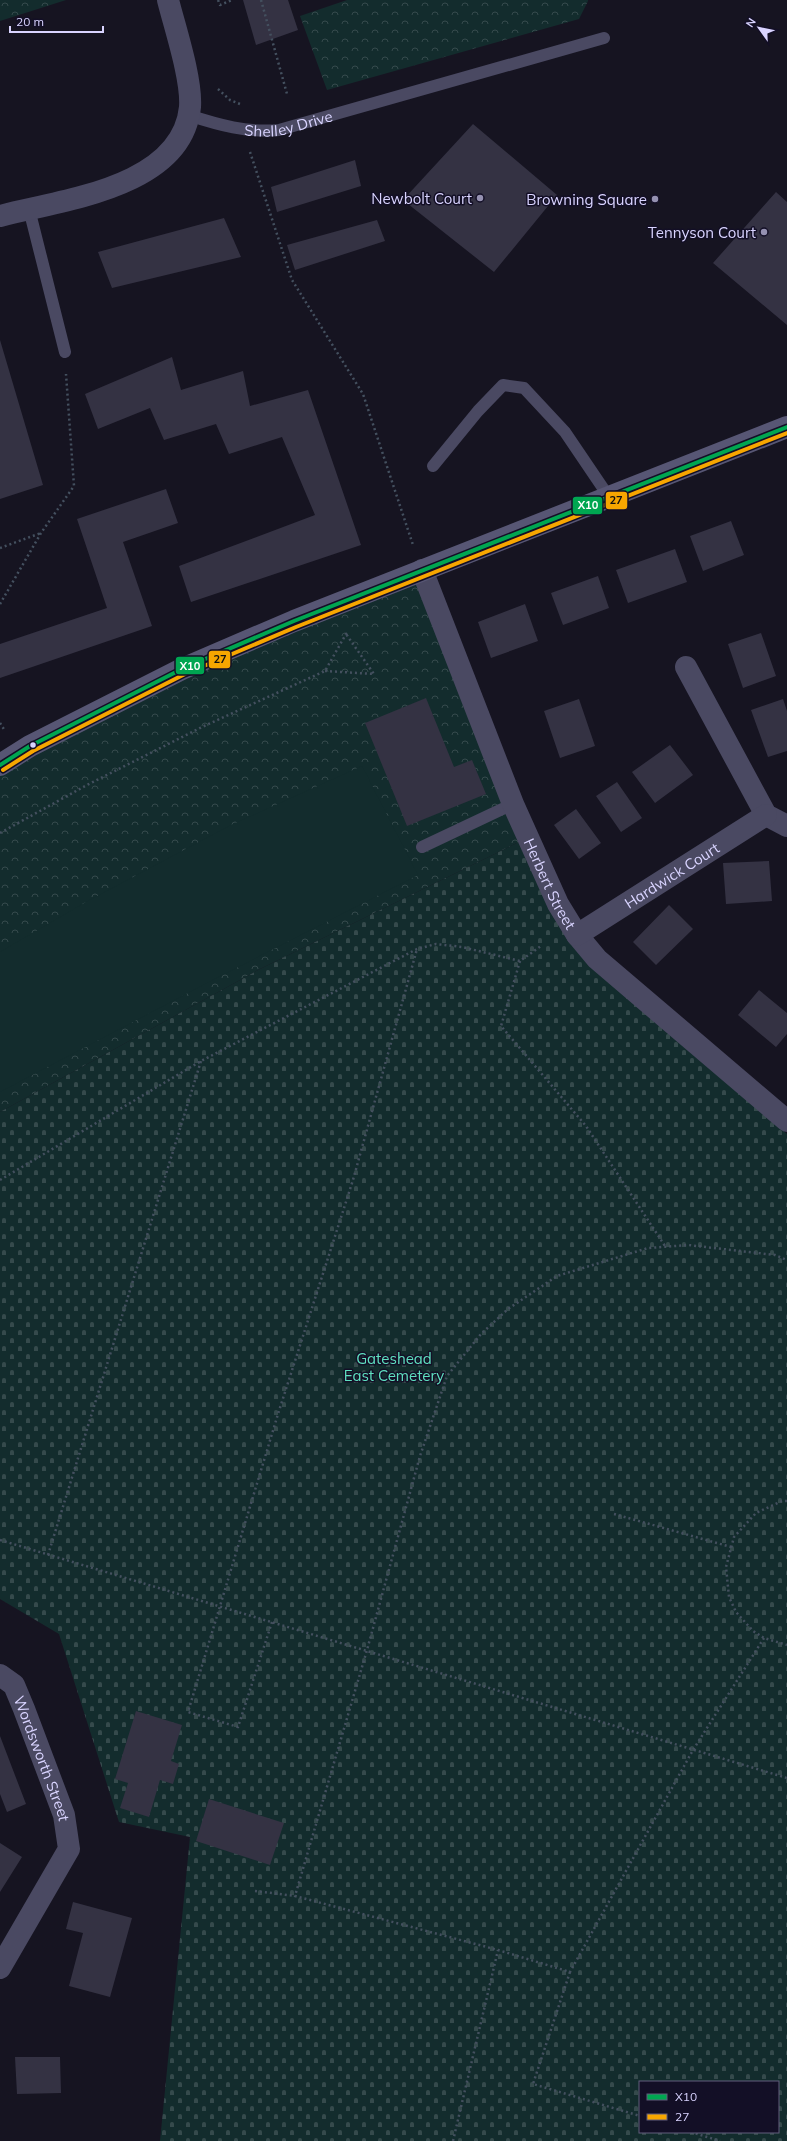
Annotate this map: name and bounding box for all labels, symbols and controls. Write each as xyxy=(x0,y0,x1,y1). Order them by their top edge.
scale bar xyxy=(10,8,103,34)
north arrow xyxy=(739,8,779,48)
text: 20 m xyxy=(16,14,44,29)
text: N xyxy=(742,15,759,30)
street label: Shelley Drive xyxy=(243,106,334,140)
place label: Newbolt Court xyxy=(371,189,472,208)
place label: Browning Square xyxy=(526,190,647,209)
marker: Newbolt Court xyxy=(475,193,485,203)
marker: Browning Square xyxy=(650,194,660,204)
place label: Tennyson Court xyxy=(648,223,756,242)
marker: Tennyson Court xyxy=(759,227,769,237)
line badge: 27 xyxy=(605,491,628,510)
text: 27 xyxy=(609,493,623,507)
line badge: X10 xyxy=(572,496,603,515)
text: X10 xyxy=(577,498,599,512)
line badge: 27 xyxy=(208,650,231,669)
text: 27 xyxy=(213,652,227,666)
line badge: X10 xyxy=(175,656,205,675)
text: X10 xyxy=(179,659,201,673)
unlabelled marker xyxy=(28,740,38,750)
street label: Herbert Street xyxy=(520,835,581,933)
street label: Hardwick Court xyxy=(621,838,723,912)
park label: Gateshead East Cemetery xyxy=(344,1349,444,1385)
street label: Wordsworth Street xyxy=(10,1693,74,1822)
legend xyxy=(639,2081,779,2133)
text: X10 xyxy=(675,2089,697,2104)
text: 27 xyxy=(675,2109,689,2124)

